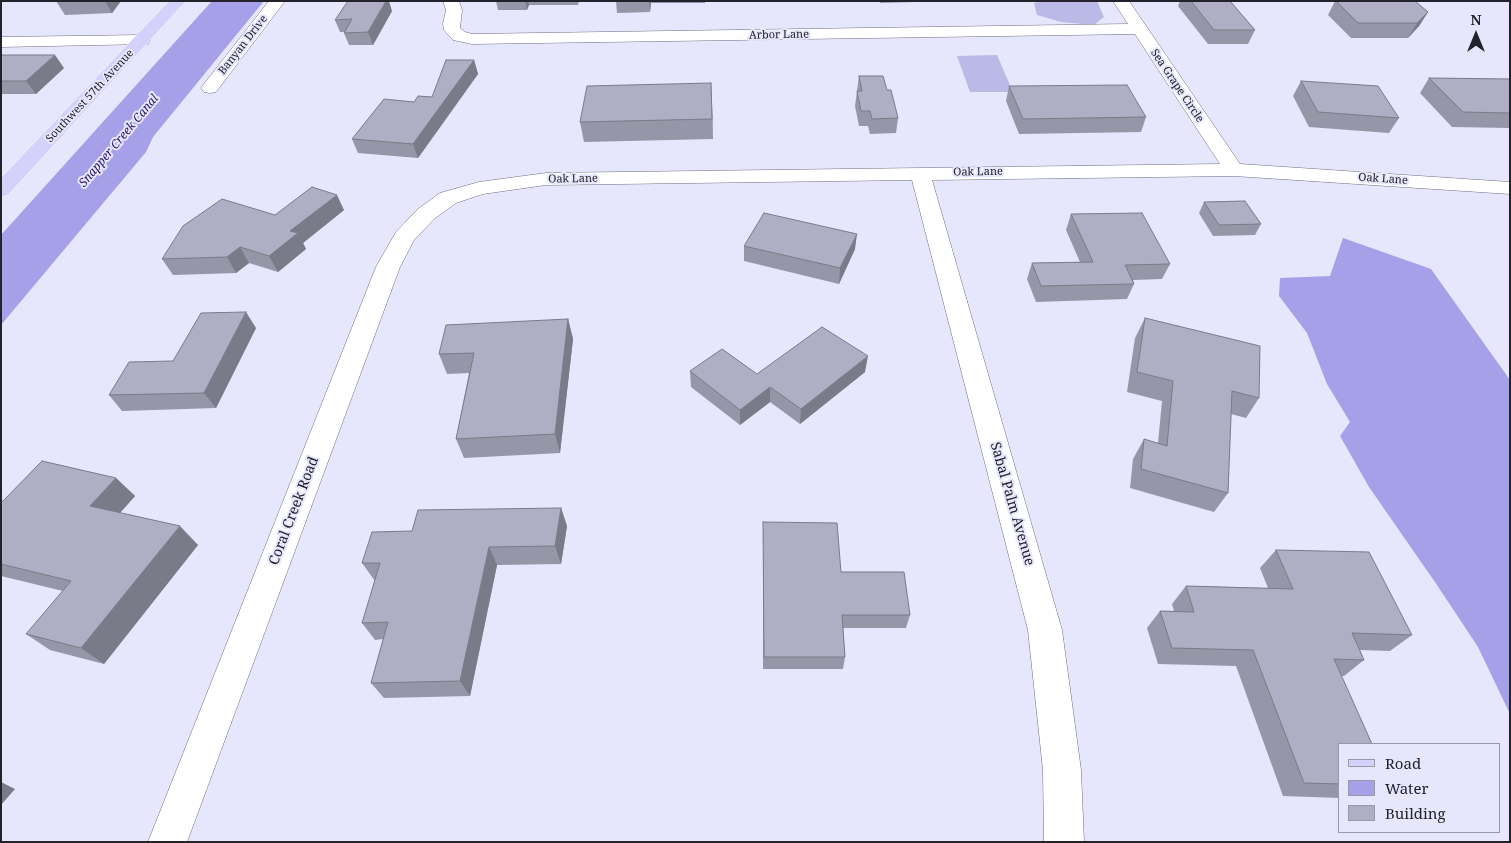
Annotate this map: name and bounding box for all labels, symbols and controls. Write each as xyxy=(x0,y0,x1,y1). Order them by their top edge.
north arrow xyxy=(1451,10,1501,60)
text: N xyxy=(1470,10,1482,29)
street label: Banyan Drive xyxy=(216,13,270,77)
street label: Arbor Lane xyxy=(749,28,809,42)
street label: Southwest 57th Avenue xyxy=(43,47,137,145)
street label: Sea Grape Circle xyxy=(1148,47,1206,125)
water label: Snapper Creek Canal xyxy=(76,92,162,190)
street label: Oak Lane xyxy=(953,165,1003,179)
street label: Oak Lane xyxy=(1358,171,1408,187)
street label: Oak Lane xyxy=(548,172,598,186)
street label: Sabal Palm Avenue xyxy=(986,440,1038,568)
street label: Coral Creek Road xyxy=(266,455,322,567)
legend xyxy=(1338,743,1501,833)
text: Road xyxy=(1385,753,1421,773)
text: Water xyxy=(1385,778,1428,798)
text: Building xyxy=(1385,803,1446,823)

